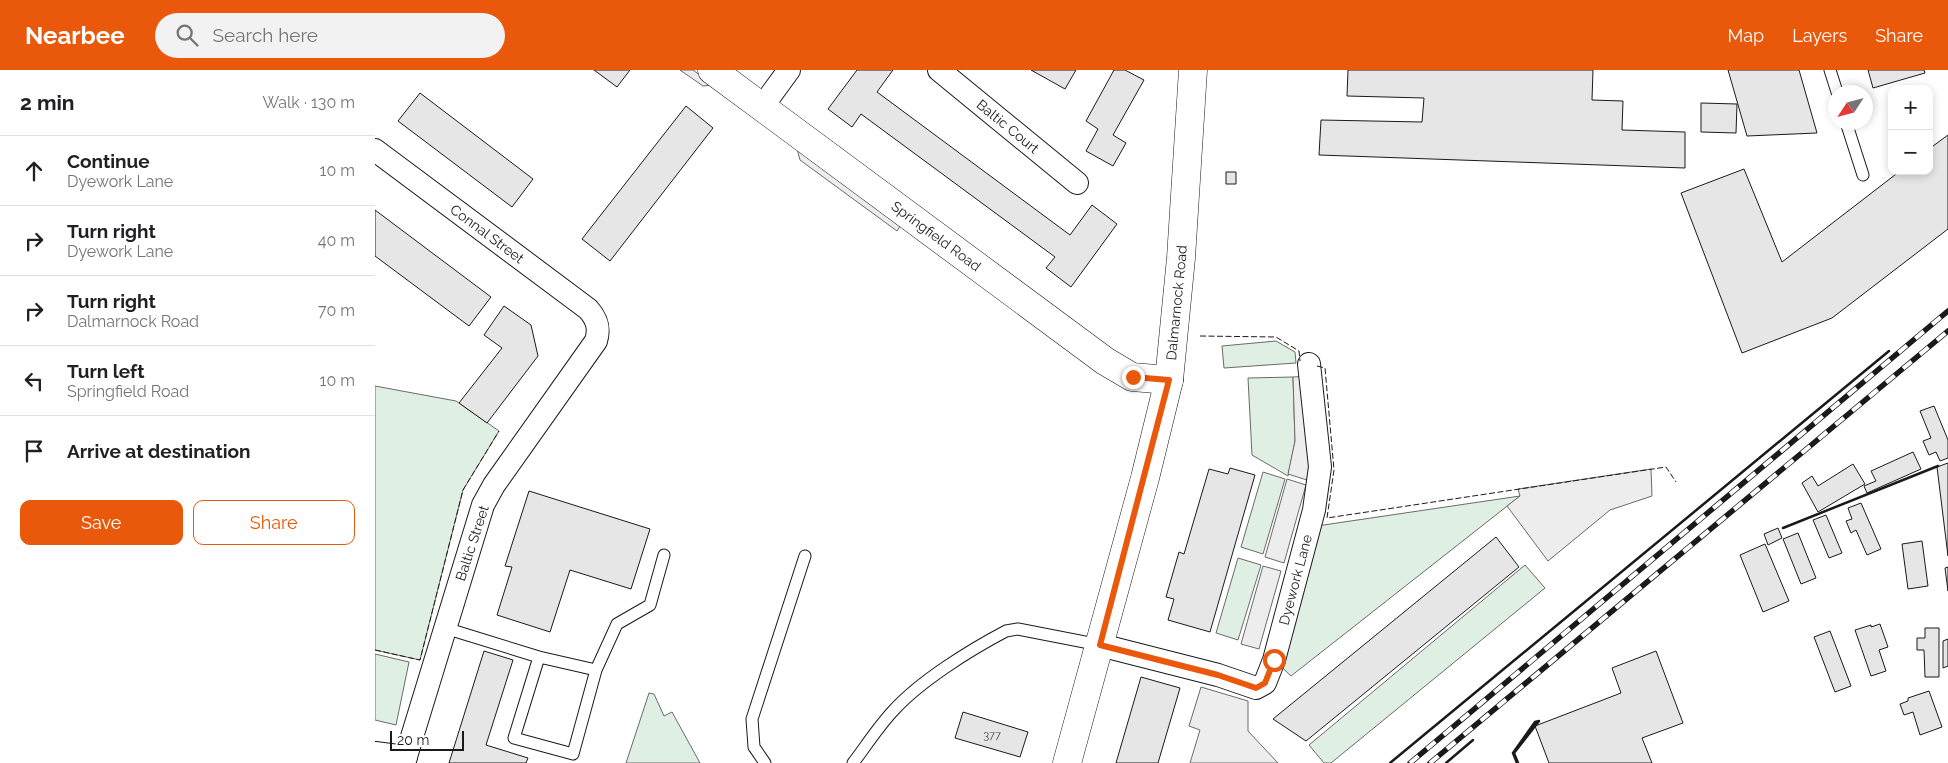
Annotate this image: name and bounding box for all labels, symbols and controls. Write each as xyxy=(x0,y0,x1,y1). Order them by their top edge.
search box xyxy=(155,13,505,58)
text: Nearbee xyxy=(25,21,125,50)
icon: search xyxy=(173,21,201,49)
text: Search here xyxy=(213,24,318,46)
text: Map xyxy=(1728,25,1764,46)
text: Layers xyxy=(1792,25,1847,46)
text: Share xyxy=(1875,25,1923,46)
north arrow xyxy=(1828,85,1873,130)
map controls xyxy=(1888,85,1933,175)
button: + xyxy=(1888,85,1933,130)
text: 2 min xyxy=(20,90,74,115)
text: Walk · 130 m xyxy=(262,93,355,112)
street label: Baltic Court xyxy=(973,96,1042,157)
button: − xyxy=(1888,130,1933,175)
text: Continue xyxy=(67,150,150,172)
icon: ahead xyxy=(20,157,48,185)
text: 10 m xyxy=(320,161,355,180)
text: Dyework Lane xyxy=(67,172,173,191)
street label: Springfield Road xyxy=(888,198,984,274)
street label: Connal Street xyxy=(447,201,527,267)
text: Turn right xyxy=(67,220,156,242)
icon: right xyxy=(20,227,48,255)
text: 40 m xyxy=(318,231,355,250)
text: Dyework Lane xyxy=(67,242,173,261)
street label: Dalmarnock Road xyxy=(1163,245,1190,361)
text: Turn right xyxy=(67,290,156,312)
icon: right xyxy=(20,297,48,325)
text: 70 m xyxy=(318,301,355,320)
text: Dalmarnock Road xyxy=(67,312,199,331)
text: Turn left xyxy=(67,360,144,382)
route end xyxy=(1122,366,1145,389)
icon: left xyxy=(20,367,48,395)
text: 10 m xyxy=(320,371,355,390)
text: Springfield Road xyxy=(67,382,189,401)
icon: arrive xyxy=(20,437,48,465)
text: Arrive at destination xyxy=(67,440,251,462)
button: Save xyxy=(20,500,183,545)
button: Share xyxy=(193,500,355,545)
street label: Baltic Street xyxy=(452,503,492,583)
street label: Dyework Lane xyxy=(1276,533,1315,627)
route start xyxy=(1263,649,1286,672)
scale bar xyxy=(390,728,464,751)
house number: 377 xyxy=(983,729,1001,742)
text: 20 m xyxy=(397,732,429,748)

